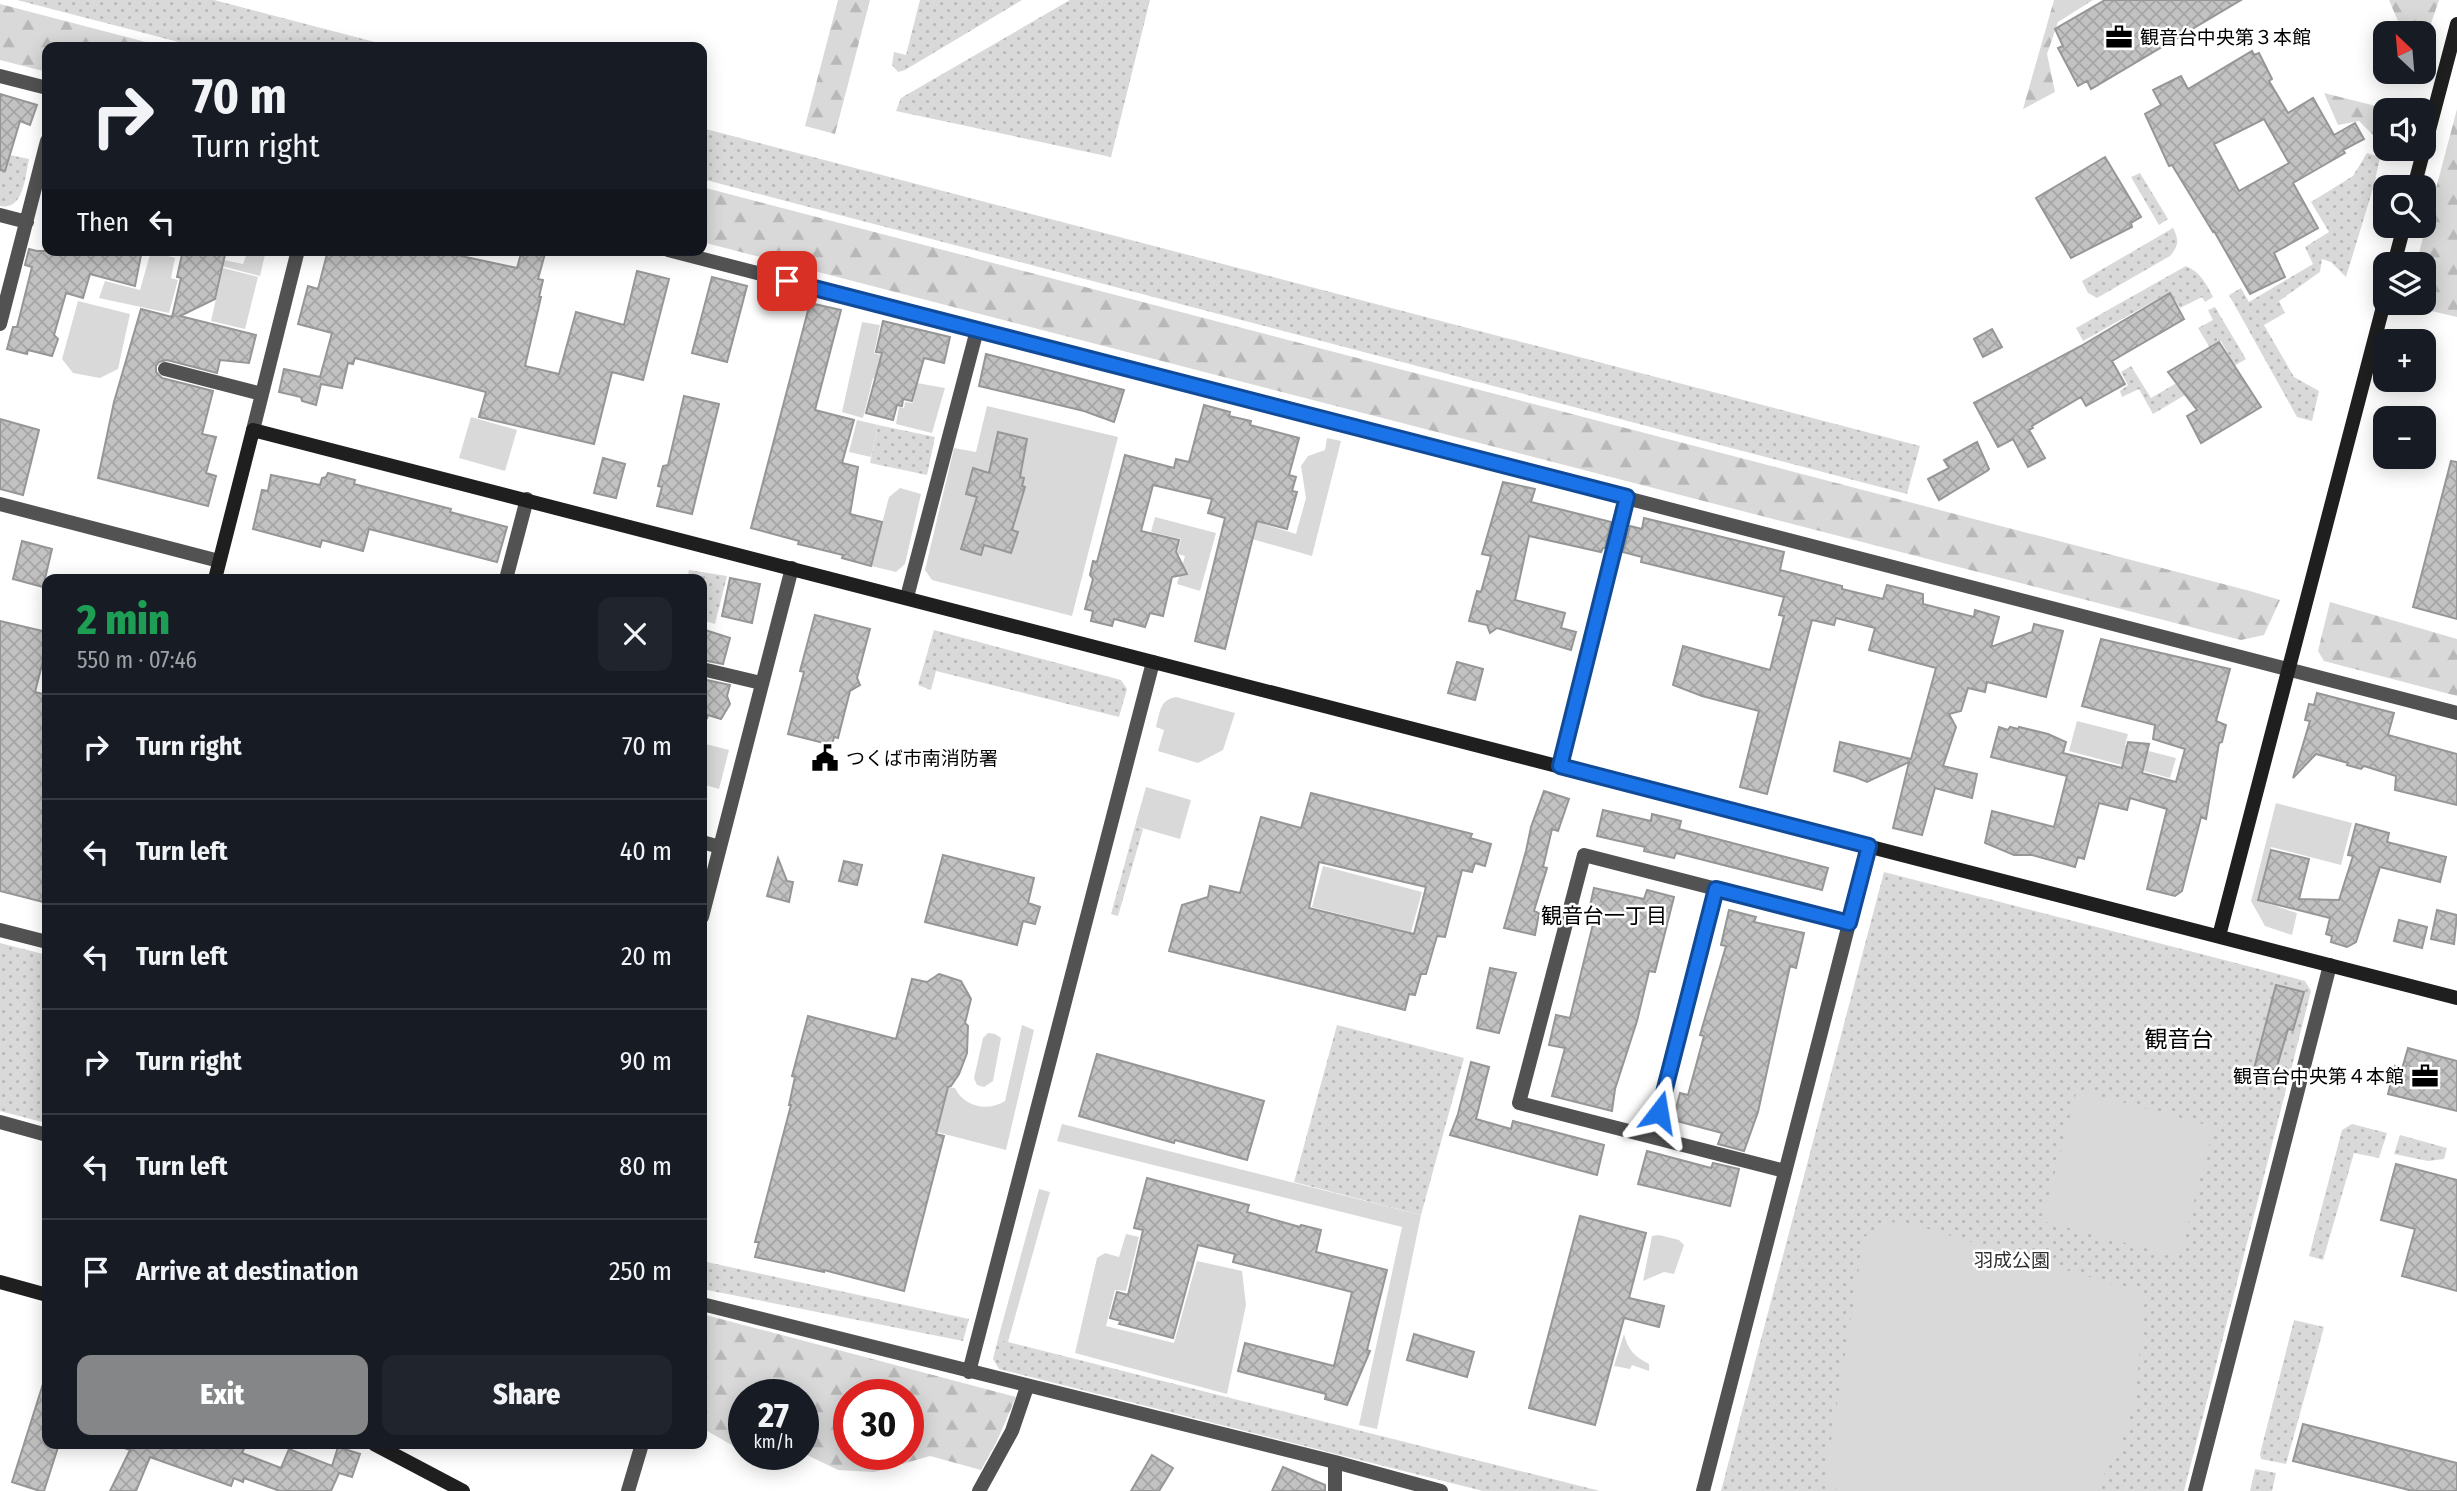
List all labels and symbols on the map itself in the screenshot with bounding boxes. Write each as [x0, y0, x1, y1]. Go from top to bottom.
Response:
north arrow [2373, 21, 2436, 84]
office icon: 観音台中央第３本館 [2104, 22, 2134, 52]
place label: 観音台中央第３本館 [2140, 26, 2311, 49]
pin [757, 251, 817, 311]
public building icon: つくば市南消防署 [810, 743, 840, 773]
place label: つくば市南消防署 [846, 747, 998, 770]
district label: 観音台一丁目 [1541, 903, 1667, 929]
district label: 観音台 [2145, 1025, 2214, 1053]
office icon: 観音台中央第４本館 [2410, 1061, 2440, 1091]
place label: 観音台中央第４本館 [2233, 1065, 2404, 1088]
position arrow [1622, 1075, 1696, 1149]
park label: 羽成公園 [1974, 1249, 2050, 1272]
speed limit sign: 30 [833, 1379, 924, 1470]

